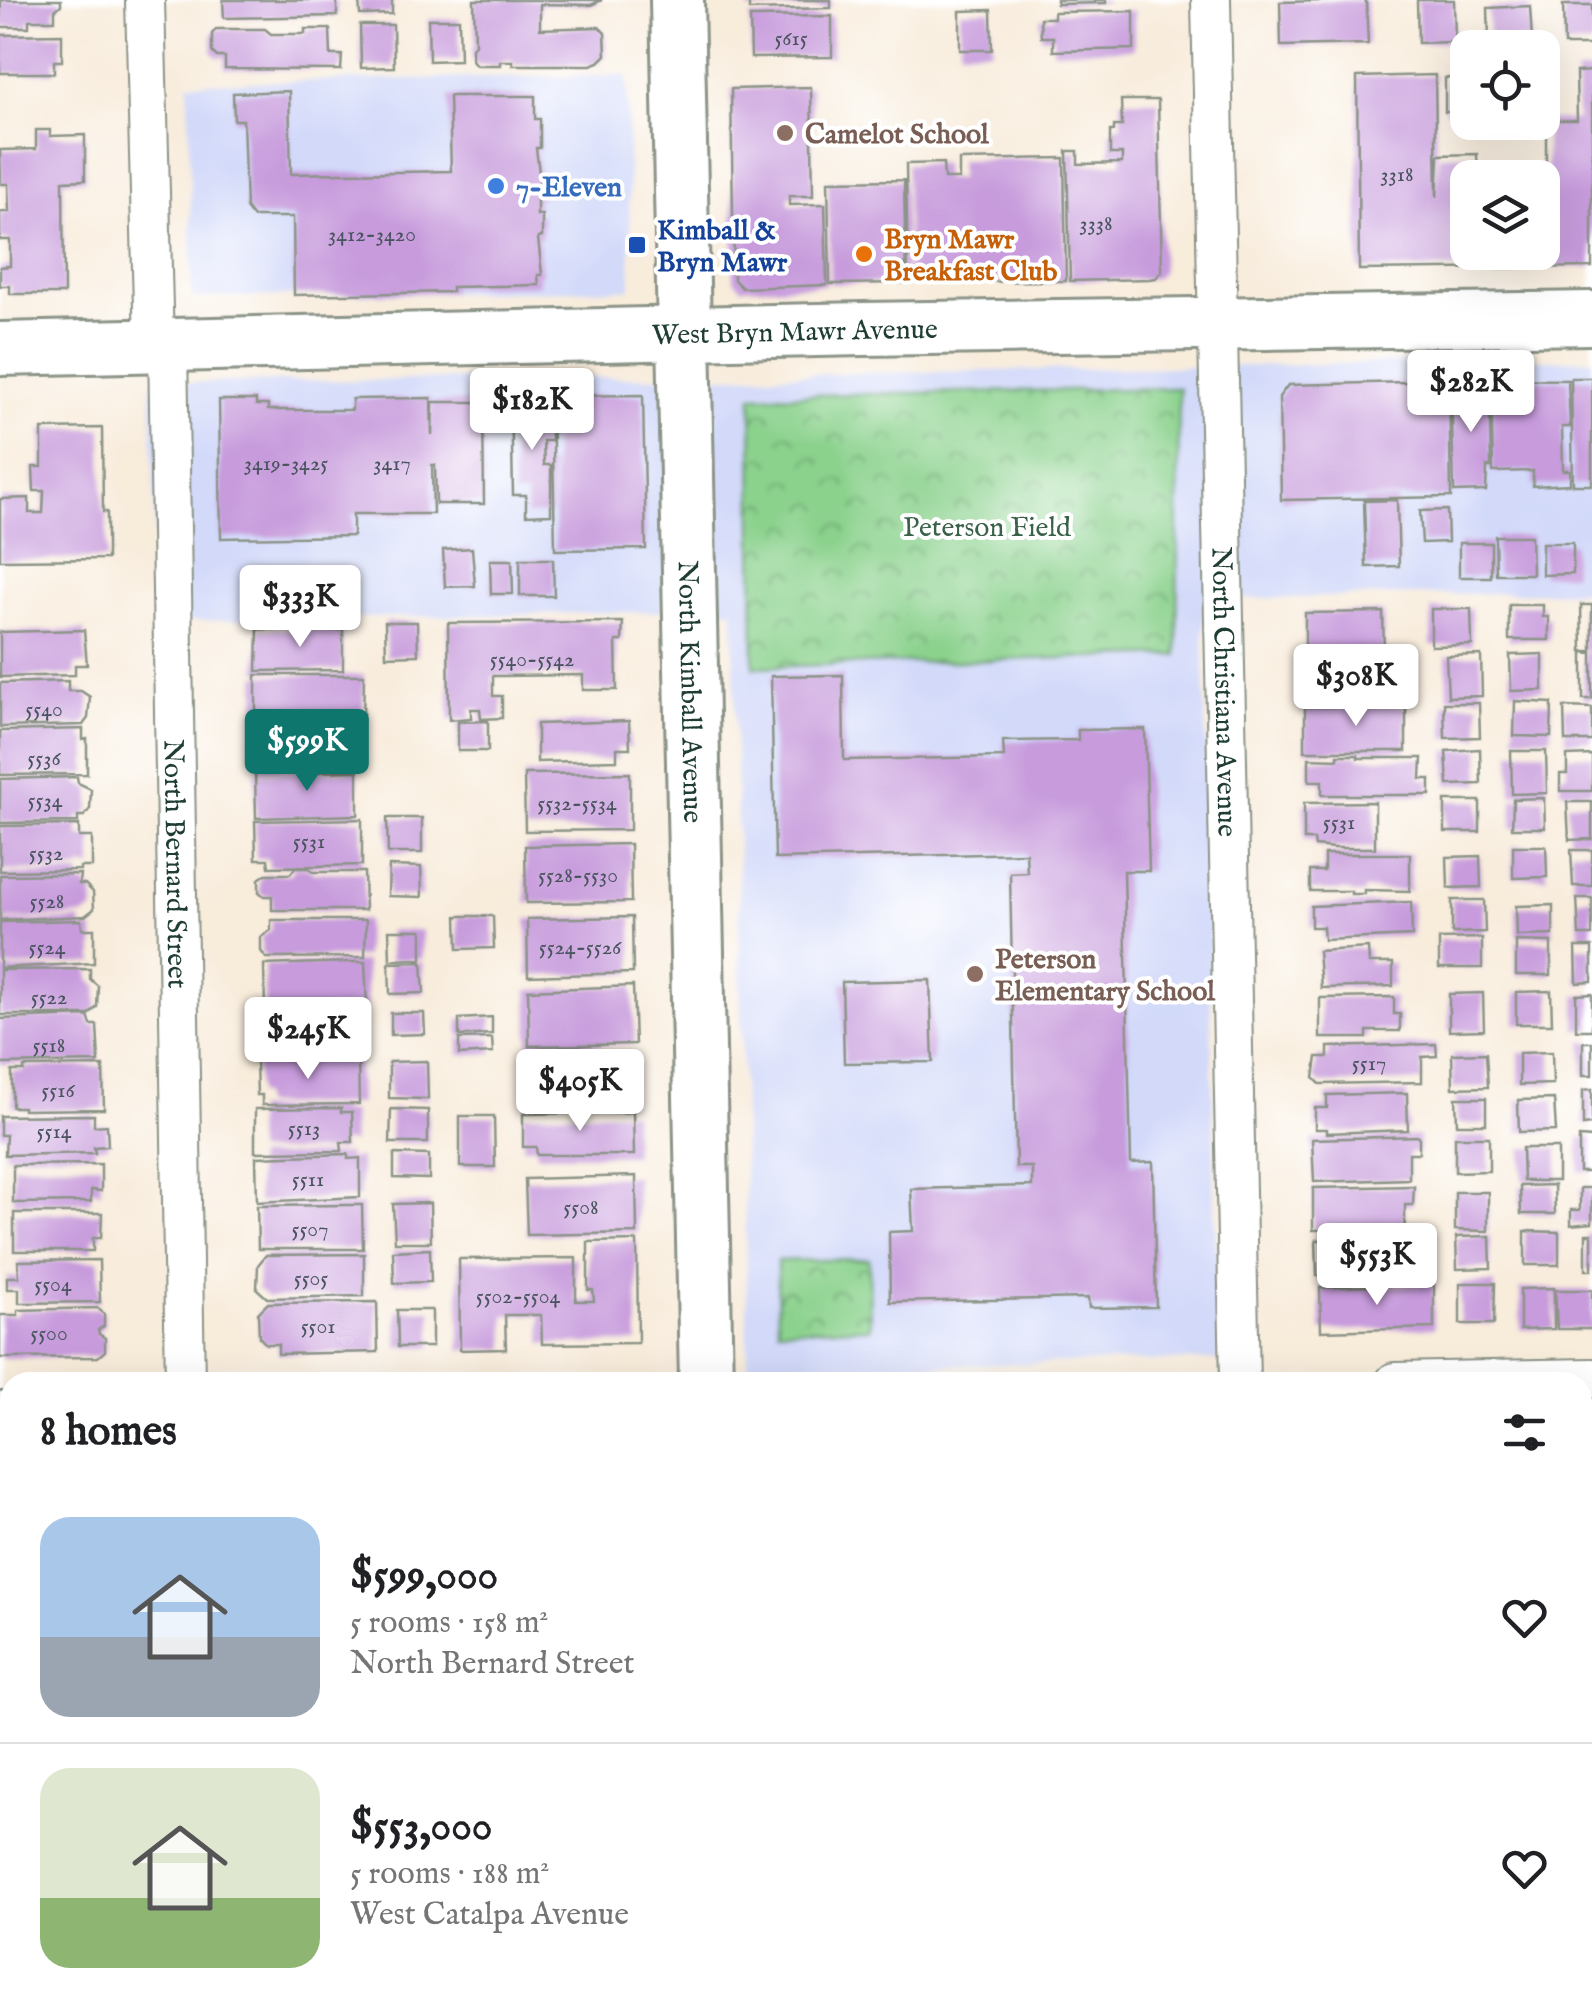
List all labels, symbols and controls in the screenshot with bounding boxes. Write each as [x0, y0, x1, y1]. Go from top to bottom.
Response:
house number: 5615 [774, 25, 808, 53]
map controls [1450, 30, 1560, 270]
button: locate [1450, 30, 1560, 140]
place label: Camelot School [805, 118, 990, 153]
marker: Camelot School [774, 122, 796, 144]
button: layers [1450, 160, 1560, 270]
house number: 3318 [1380, 161, 1414, 189]
place label: 7-Eleven [516, 171, 622, 206]
marker: 7-Eleven [485, 175, 507, 197]
house number: 3338 [1079, 210, 1113, 238]
place label: Kimball & Bryn Mawr [657, 214, 788, 281]
house number: 3412-3420 [328, 221, 416, 249]
place label: Bryn Mawr Breakfast Club [884, 223, 1058, 290]
marker: Kimball & Bryn Mawr [626, 234, 648, 256]
marker: Bryn Mawr Breakfast Club [853, 243, 875, 265]
street label: West Bryn Mawr Avenue [652, 313, 938, 354]
pin: $282K [1401, 350, 1541, 435]
text: $282K [1429, 362, 1513, 403]
pin: $182K [462, 368, 602, 453]
text: $182K [492, 380, 572, 421]
house number: 3419-3425 [244, 450, 328, 478]
house number: 3417 [373, 450, 411, 478]
park label: Peterson Field [903, 511, 1071, 546]
street label: North Christiana Avenue [1202, 547, 1244, 837]
street label: North Kimball Avenue [669, 560, 709, 824]
pin: $333K [230, 565, 370, 650]
text: $333K [262, 577, 338, 618]
pin: $308K [1286, 644, 1426, 729]
house number: 5540-5542 [490, 646, 574, 674]
text: $308K [1315, 656, 1397, 697]
house number: 5540 [25, 696, 63, 724]
pin: $599K [237, 709, 377, 794]
text: $599K [267, 721, 347, 762]
street label: North Bernard Street [154, 739, 194, 989]
house number: 5536 [27, 745, 61, 773]
house number: 5534 [28, 787, 63, 815]
house number: 5532-5534 [537, 790, 617, 818]
house number: 5531 [1323, 809, 1355, 837]
house number: 5531 [293, 828, 325, 856]
house number: 5532 [29, 840, 63, 868]
house number: 5528-5530 [538, 862, 618, 890]
house number: 5528 [30, 888, 64, 916]
house number: 5524 [29, 934, 66, 962]
house number: 5524-5526 [539, 934, 622, 962]
place label: Peterson Elementary School [995, 943, 1216, 1010]
marker: Peterson Elementary School [964, 963, 986, 985]
house number: 5522 [31, 984, 67, 1012]
pin: $245K [238, 997, 378, 1082]
text: $245K [266, 1009, 350, 1050]
house number: 5518 [33, 1032, 65, 1060]
pin: $405K [510, 1049, 650, 1134]
house number: 5517 [1352, 1050, 1386, 1078]
text: $405K [538, 1061, 622, 1102]
house number: 5516 [41, 1077, 75, 1105]
house number: 5513 [288, 1115, 320, 1143]
house number: 5514 [37, 1118, 72, 1146]
house number: 5511 [292, 1166, 324, 1194]
house number: 5508 [563, 1194, 599, 1222]
house number: 5507 [292, 1216, 328, 1244]
pin: $553K [1307, 1223, 1447, 1308]
text: $553K [1339, 1235, 1415, 1276]
house number: 5505 [294, 1265, 328, 1293]
house number: 5504 [34, 1271, 72, 1299]
house number: 5502-5504 [476, 1283, 561, 1311]
house number: 5501 [301, 1313, 335, 1341]
house number: 5500 [30, 1320, 68, 1348]
icon: filters [1497, 1405, 1552, 1460]
text: 8 homes [40, 1406, 177, 1459]
text: $599,000 [350, 1550, 498, 1603]
icon: home [120, 1557, 240, 1677]
icon: heart [1497, 1590, 1552, 1645]
text: 5 rooms · 158 m² [350, 1603, 549, 1644]
text: North Bernard Street [350, 1644, 634, 1685]
text: $553,000 [350, 1801, 492, 1854]
icon: home [120, 1808, 240, 1928]
icon: heart [1497, 1841, 1552, 1896]
text: 5 rooms · 188 m² [350, 1854, 549, 1895]
text: West Catalpa Avenue [350, 1895, 629, 1936]

